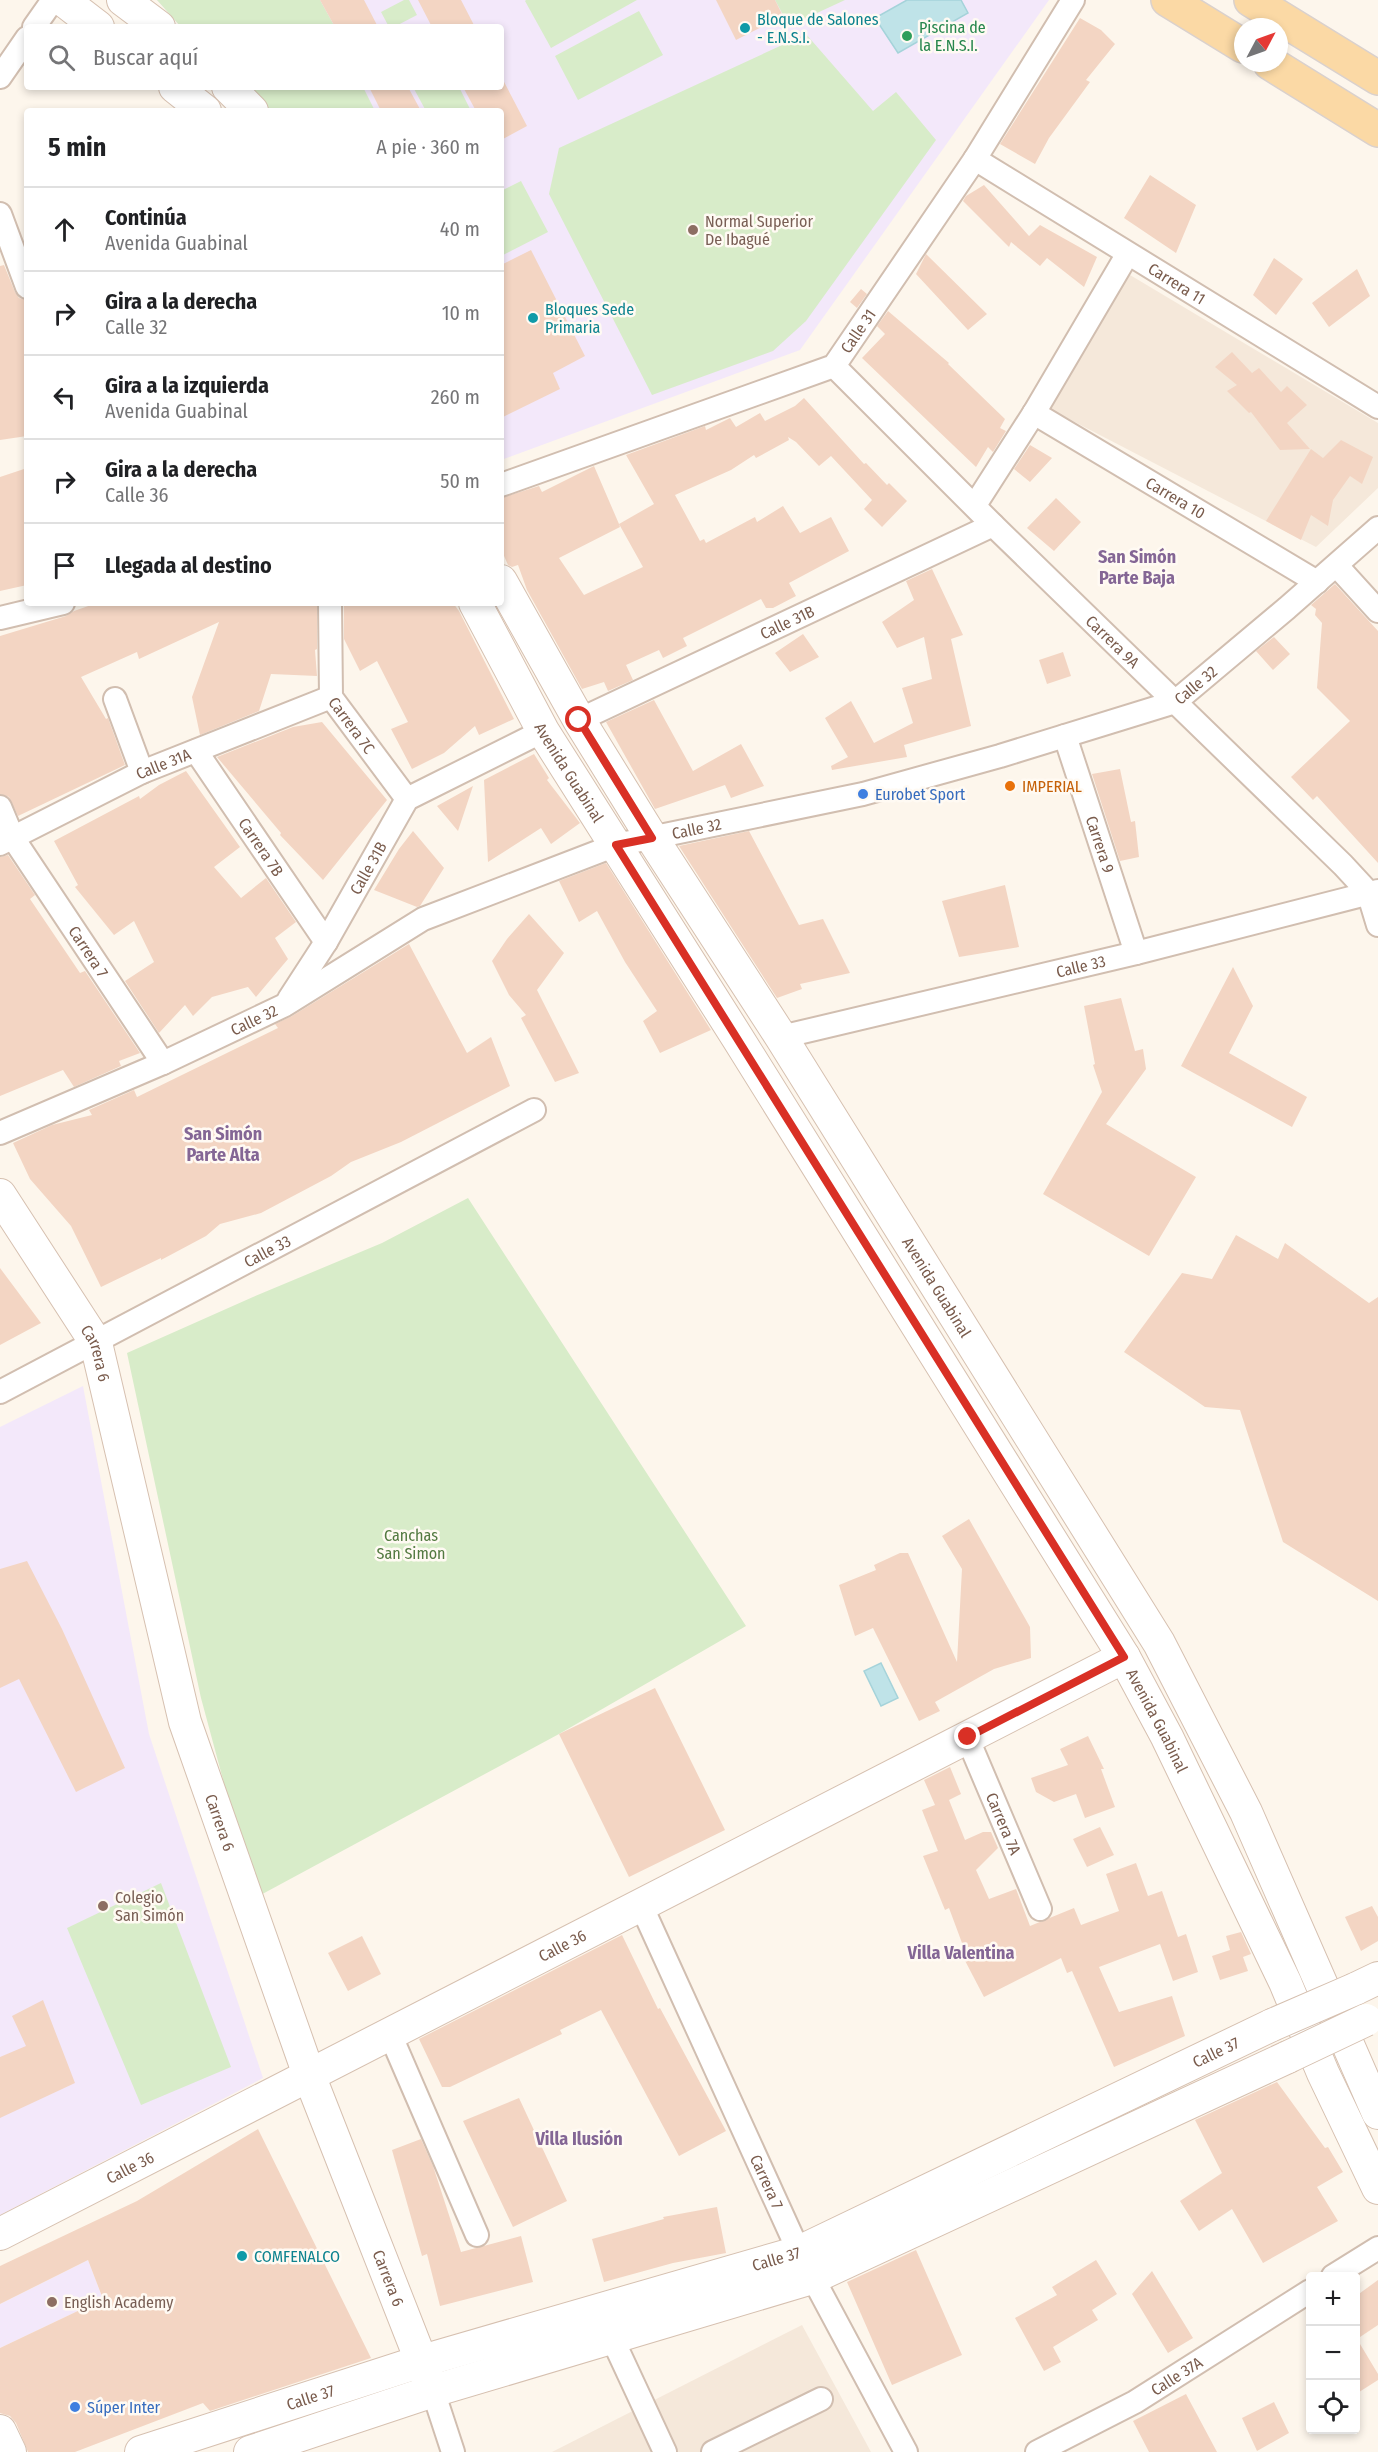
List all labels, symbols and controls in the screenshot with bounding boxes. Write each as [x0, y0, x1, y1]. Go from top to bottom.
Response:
place label: Bloque de Salones - E.N.S.I. [757, 10, 879, 47]
place label: Piscina de la E.N.S.I. [919, 18, 986, 55]
north arrow [1234, 18, 1288, 72]
marker: Bloque de Salones - E.N.S.I. [738, 21, 752, 35]
search box [24, 24, 504, 90]
marker: Piscina de la E.N.S.I. [900, 29, 914, 43]
icon: search [45, 41, 78, 74]
text: Buscar aquí [93, 44, 198, 71]
text: 5 min [48, 132, 106, 163]
text: A pie · 360 m [376, 135, 480, 159]
text: Continúa [105, 204, 187, 231]
place label: Normal Superior De Ibagué [705, 212, 813, 249]
icon: ahead [48, 213, 81, 246]
text: 40 m [440, 217, 480, 241]
marker: Normal Superior De Ibagué [686, 223, 700, 237]
text: Avenida Guabinal [105, 231, 248, 255]
street label: Carrera 11 [1145, 258, 1209, 308]
text: Gira a la derecha [105, 288, 257, 315]
icon: right [48, 297, 81, 330]
place label: Bloques Sede Primaria [545, 300, 634, 337]
text: 10 m [442, 301, 480, 325]
street label: Calle 31 [836, 305, 879, 356]
marker: Bloques Sede Primaria [526, 311, 540, 325]
text: Calle 32 [105, 315, 167, 339]
text: Gira a la izquierda [105, 372, 269, 399]
icon: left [48, 381, 81, 414]
text: 260 m [431, 385, 480, 409]
text: Avenida Guabinal [105, 399, 248, 423]
text: Gira a la derecha [105, 456, 257, 483]
icon: right [48, 465, 81, 498]
text: 50 m [440, 469, 480, 493]
street label: Carrera 10 [1143, 473, 1209, 523]
text: Calle 36 [105, 483, 169, 507]
district label: San Simón Parte Baja [1098, 546, 1176, 589]
icon: arrive [48, 549, 81, 582]
text: Llegada al destino [105, 552, 272, 579]
street label: Calle 31B [757, 601, 817, 643]
street label: Carrera 9A [1082, 611, 1144, 672]
street label: Calle 32 [1170, 662, 1221, 708]
street label: Carrera 7C [325, 693, 379, 757]
route start [565, 706, 591, 732]
street label: Avenida Guabinal [531, 719, 608, 826]
street label: Calle 31A [133, 744, 194, 783]
place label: IMPERIAL [1022, 777, 1082, 796]
marker: IMPERIAL [1003, 779, 1017, 793]
place label: Eurobet Sport [875, 785, 966, 804]
marker: Eurobet Sport [856, 787, 870, 801]
street label: Carrera 9 [1082, 813, 1119, 876]
street label: Carrera 7B [235, 814, 288, 880]
street label: Calle 32 [670, 814, 723, 843]
street label: Calle 31B [345, 838, 390, 898]
street label: Carrera 7 [65, 922, 113, 981]
street label: Calle 33 [1054, 951, 1107, 981]
street label: Calle 32 [227, 1001, 280, 1039]
district label: San Simón Parte Alta [184, 1123, 262, 1166]
street label: Calle 33 [240, 1231, 294, 1271]
street label: Avenida Guabinal [899, 1233, 975, 1341]
street label: Carrera 6 [77, 1321, 114, 1383]
park label: Canchas San Simon [376, 1526, 446, 1563]
street label: Avenida Guabinal [1123, 1665, 1192, 1776]
route end [954, 1723, 980, 1749]
street label: Carrera 7A [982, 1790, 1026, 1858]
street label: Carrera 6 [201, 1791, 239, 1853]
place label: Colegio San Simón [115, 1888, 184, 1925]
marker: Colegio San Simón [96, 1899, 110, 1913]
street label: Calle 36 [535, 1925, 589, 1965]
district label: Villa Valentina [907, 1942, 1014, 1964]
street label: Calle 37 [1189, 2033, 1243, 2071]
district label: Villa Ilusión [534, 2128, 623, 2150]
street label: Calle 36 [103, 2147, 157, 2187]
street label: Carrera 7 [746, 2152, 788, 2212]
street label: Calle 37 [750, 2242, 803, 2275]
place label: COMFENALCO [254, 2247, 340, 2266]
street label: Carrera 6 [369, 2247, 408, 2309]
marker: COMFENALCO [235, 2249, 249, 2263]
map controls [1306, 2272, 1360, 2434]
button: + [1306, 2272, 1360, 2326]
place label: English Academy [64, 2293, 174, 2312]
marker: English Academy [45, 2295, 59, 2309]
button: − [1306, 2326, 1360, 2380]
street label: Calle 37A [1147, 2352, 1206, 2399]
street label: Calle 37 [284, 2380, 337, 2414]
button: locate [1306, 2380, 1360, 2434]
place label: Súper Inter [87, 2398, 161, 2417]
marker: Súper Inter [68, 2400, 82, 2414]

